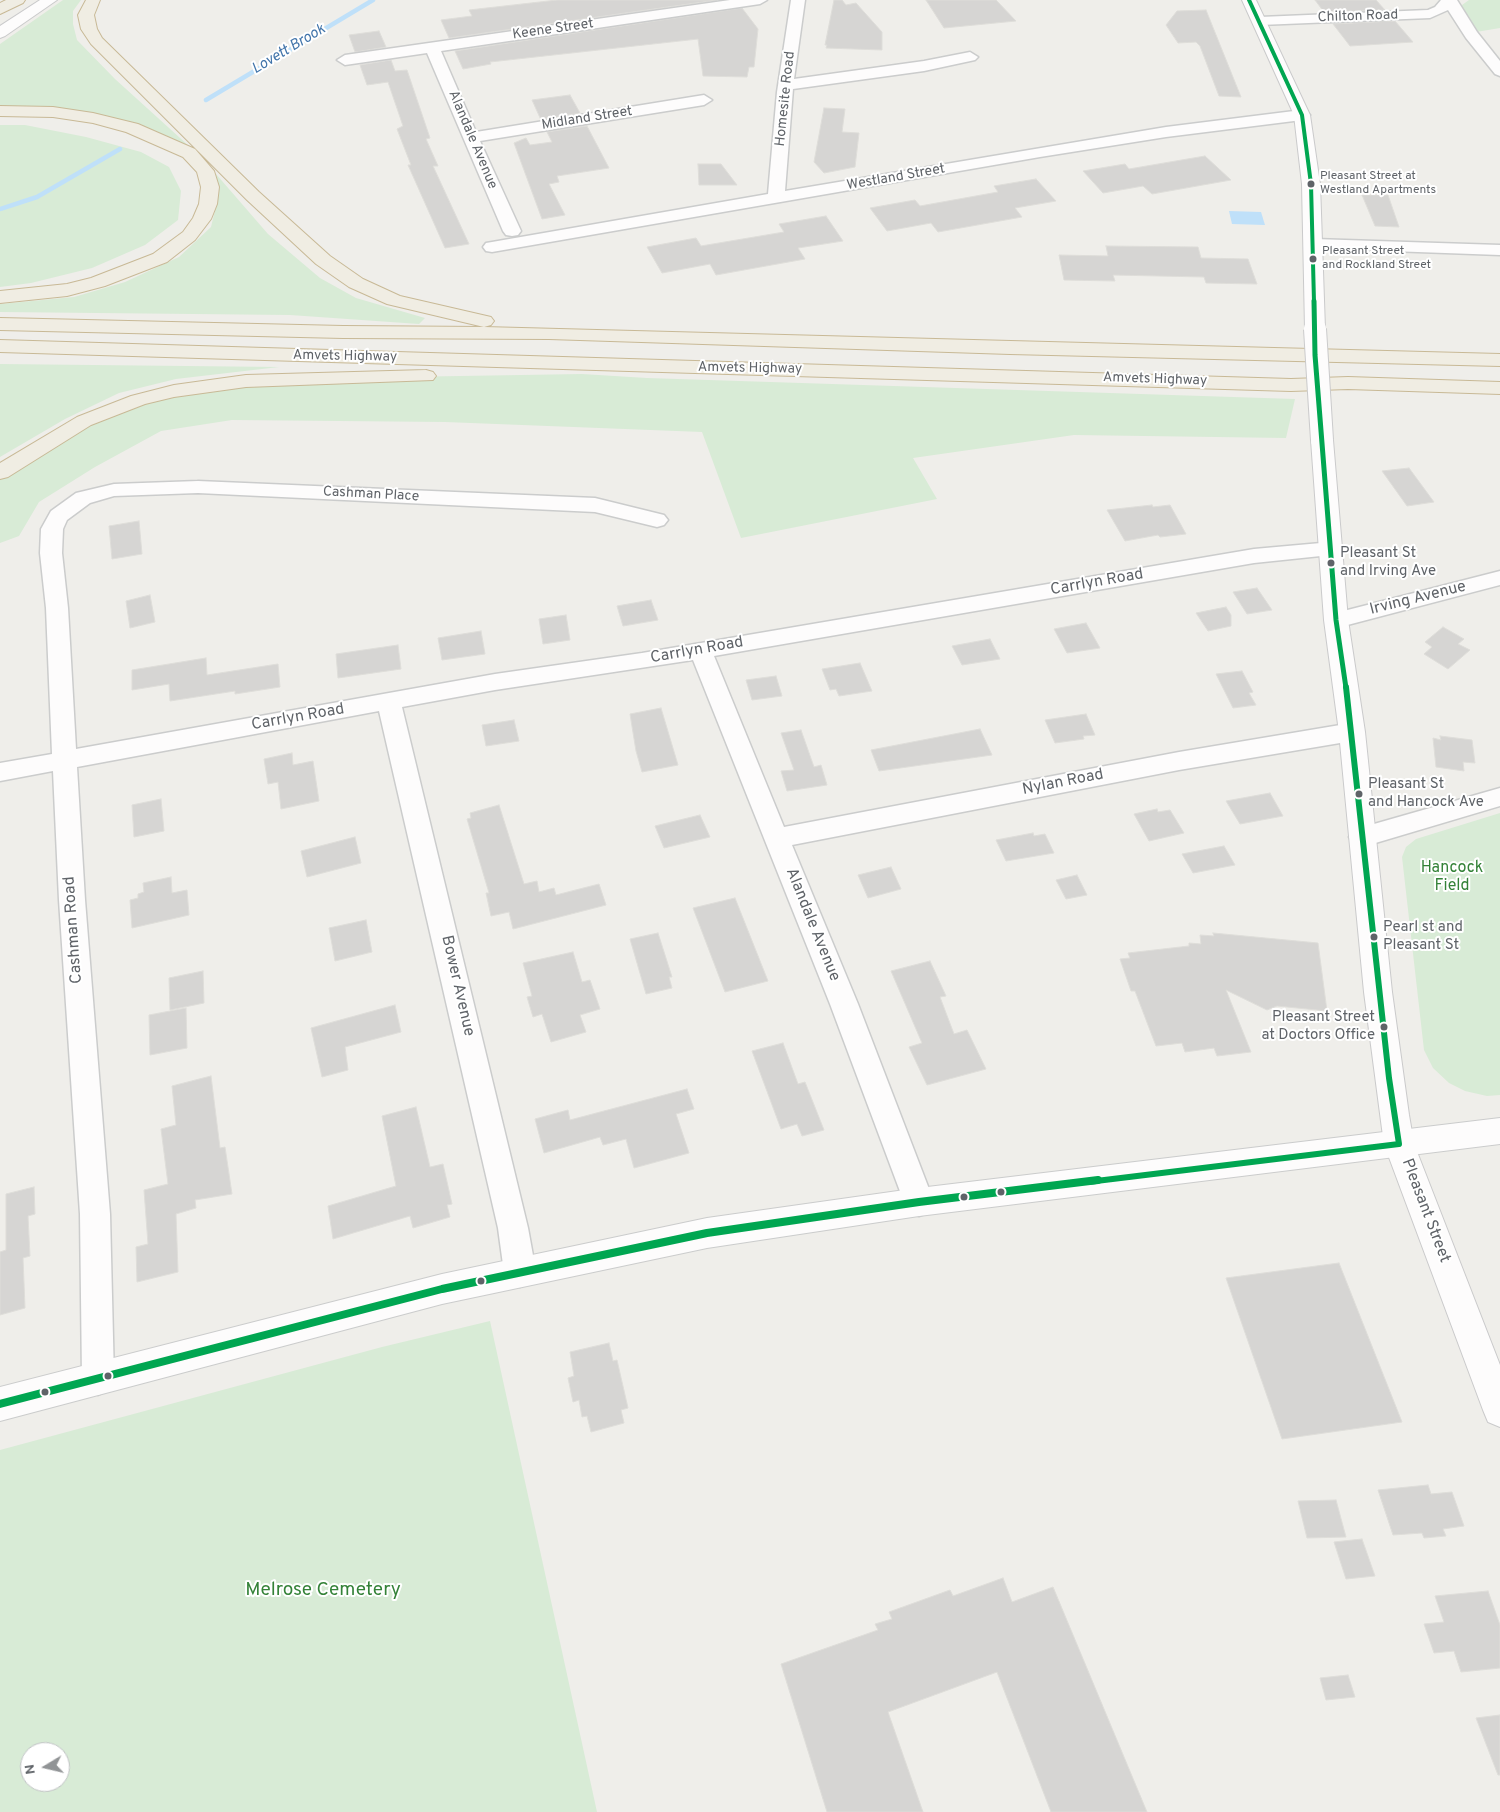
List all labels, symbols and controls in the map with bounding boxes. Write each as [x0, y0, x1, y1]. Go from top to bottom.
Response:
street label: Chilton Road [1317, 7, 1399, 27]
street label: Keene Street [511, 16, 595, 44]
water label: Lovett Brook [249, 21, 329, 79]
street label: Homesite Road [773, 51, 799, 147]
street label: Alandale Avenue [444, 88, 500, 192]
street label: Midland Street [540, 104, 634, 134]
street label: Westland Street [846, 161, 946, 195]
place label: Pleasant Street at Westland Apartments [1320, 170, 1436, 198]
marker: Pleasant Street at Westland Apartments [1306, 179, 1316, 189]
place label: Pleasant Street and Rockland Street [1322, 245, 1431, 273]
marker: Pleasant Street and Rockland Street [1308, 254, 1318, 264]
street label: Amvets Highway [293, 348, 397, 366]
street label: Amvets Highway [698, 360, 802, 378]
street label: Amvets Highway [1103, 370, 1207, 390]
street label: Cashman Place [322, 484, 420, 506]
place label: Pleasant St and Irving Ave [1340, 545, 1436, 580]
marker: Pleasant St and Irving Ave [1326, 558, 1336, 568]
street label: Carrlyn Road [1049, 565, 1145, 601]
street label: Irving Avenue [1368, 578, 1468, 620]
street label: Carrlyn Road [649, 633, 745, 669]
street label: Carrlyn Road [250, 700, 346, 736]
street label: Nylan Road [1021, 766, 1105, 800]
place label: Pleasant St and Hancock Ave [1368, 776, 1484, 811]
marker: Pleasant St and Hancock Ave [1354, 789, 1364, 799]
park label: Hancock Field [1421, 859, 1483, 897]
street label: Alandale Avenue [781, 866, 843, 984]
street label: Cashman Road [61, 876, 87, 984]
place label: Pearl st and Pleasant St [1383, 919, 1463, 954]
marker: Pearl st and Pleasant St [1369, 932, 1379, 942]
street label: Bower Avenue [436, 934, 478, 1038]
place label: Pleasant Street at Doctors Office [1261, 1009, 1375, 1044]
marker: Pleasant Street at Doctors Office [1379, 1022, 1389, 1032]
street label: Pleasant Street [1396, 1156, 1454, 1266]
unlabelled marker [996, 1187, 1006, 1197]
unlabelled marker [959, 1192, 969, 1202]
unlabelled marker [476, 1276, 486, 1286]
unlabelled marker [103, 1371, 113, 1381]
unlabelled marker [40, 1387, 50, 1397]
park label: Melrose Cemetery [245, 1580, 401, 1602]
north arrow [20, 1742, 70, 1792]
text: N [21, 1763, 40, 1776]

